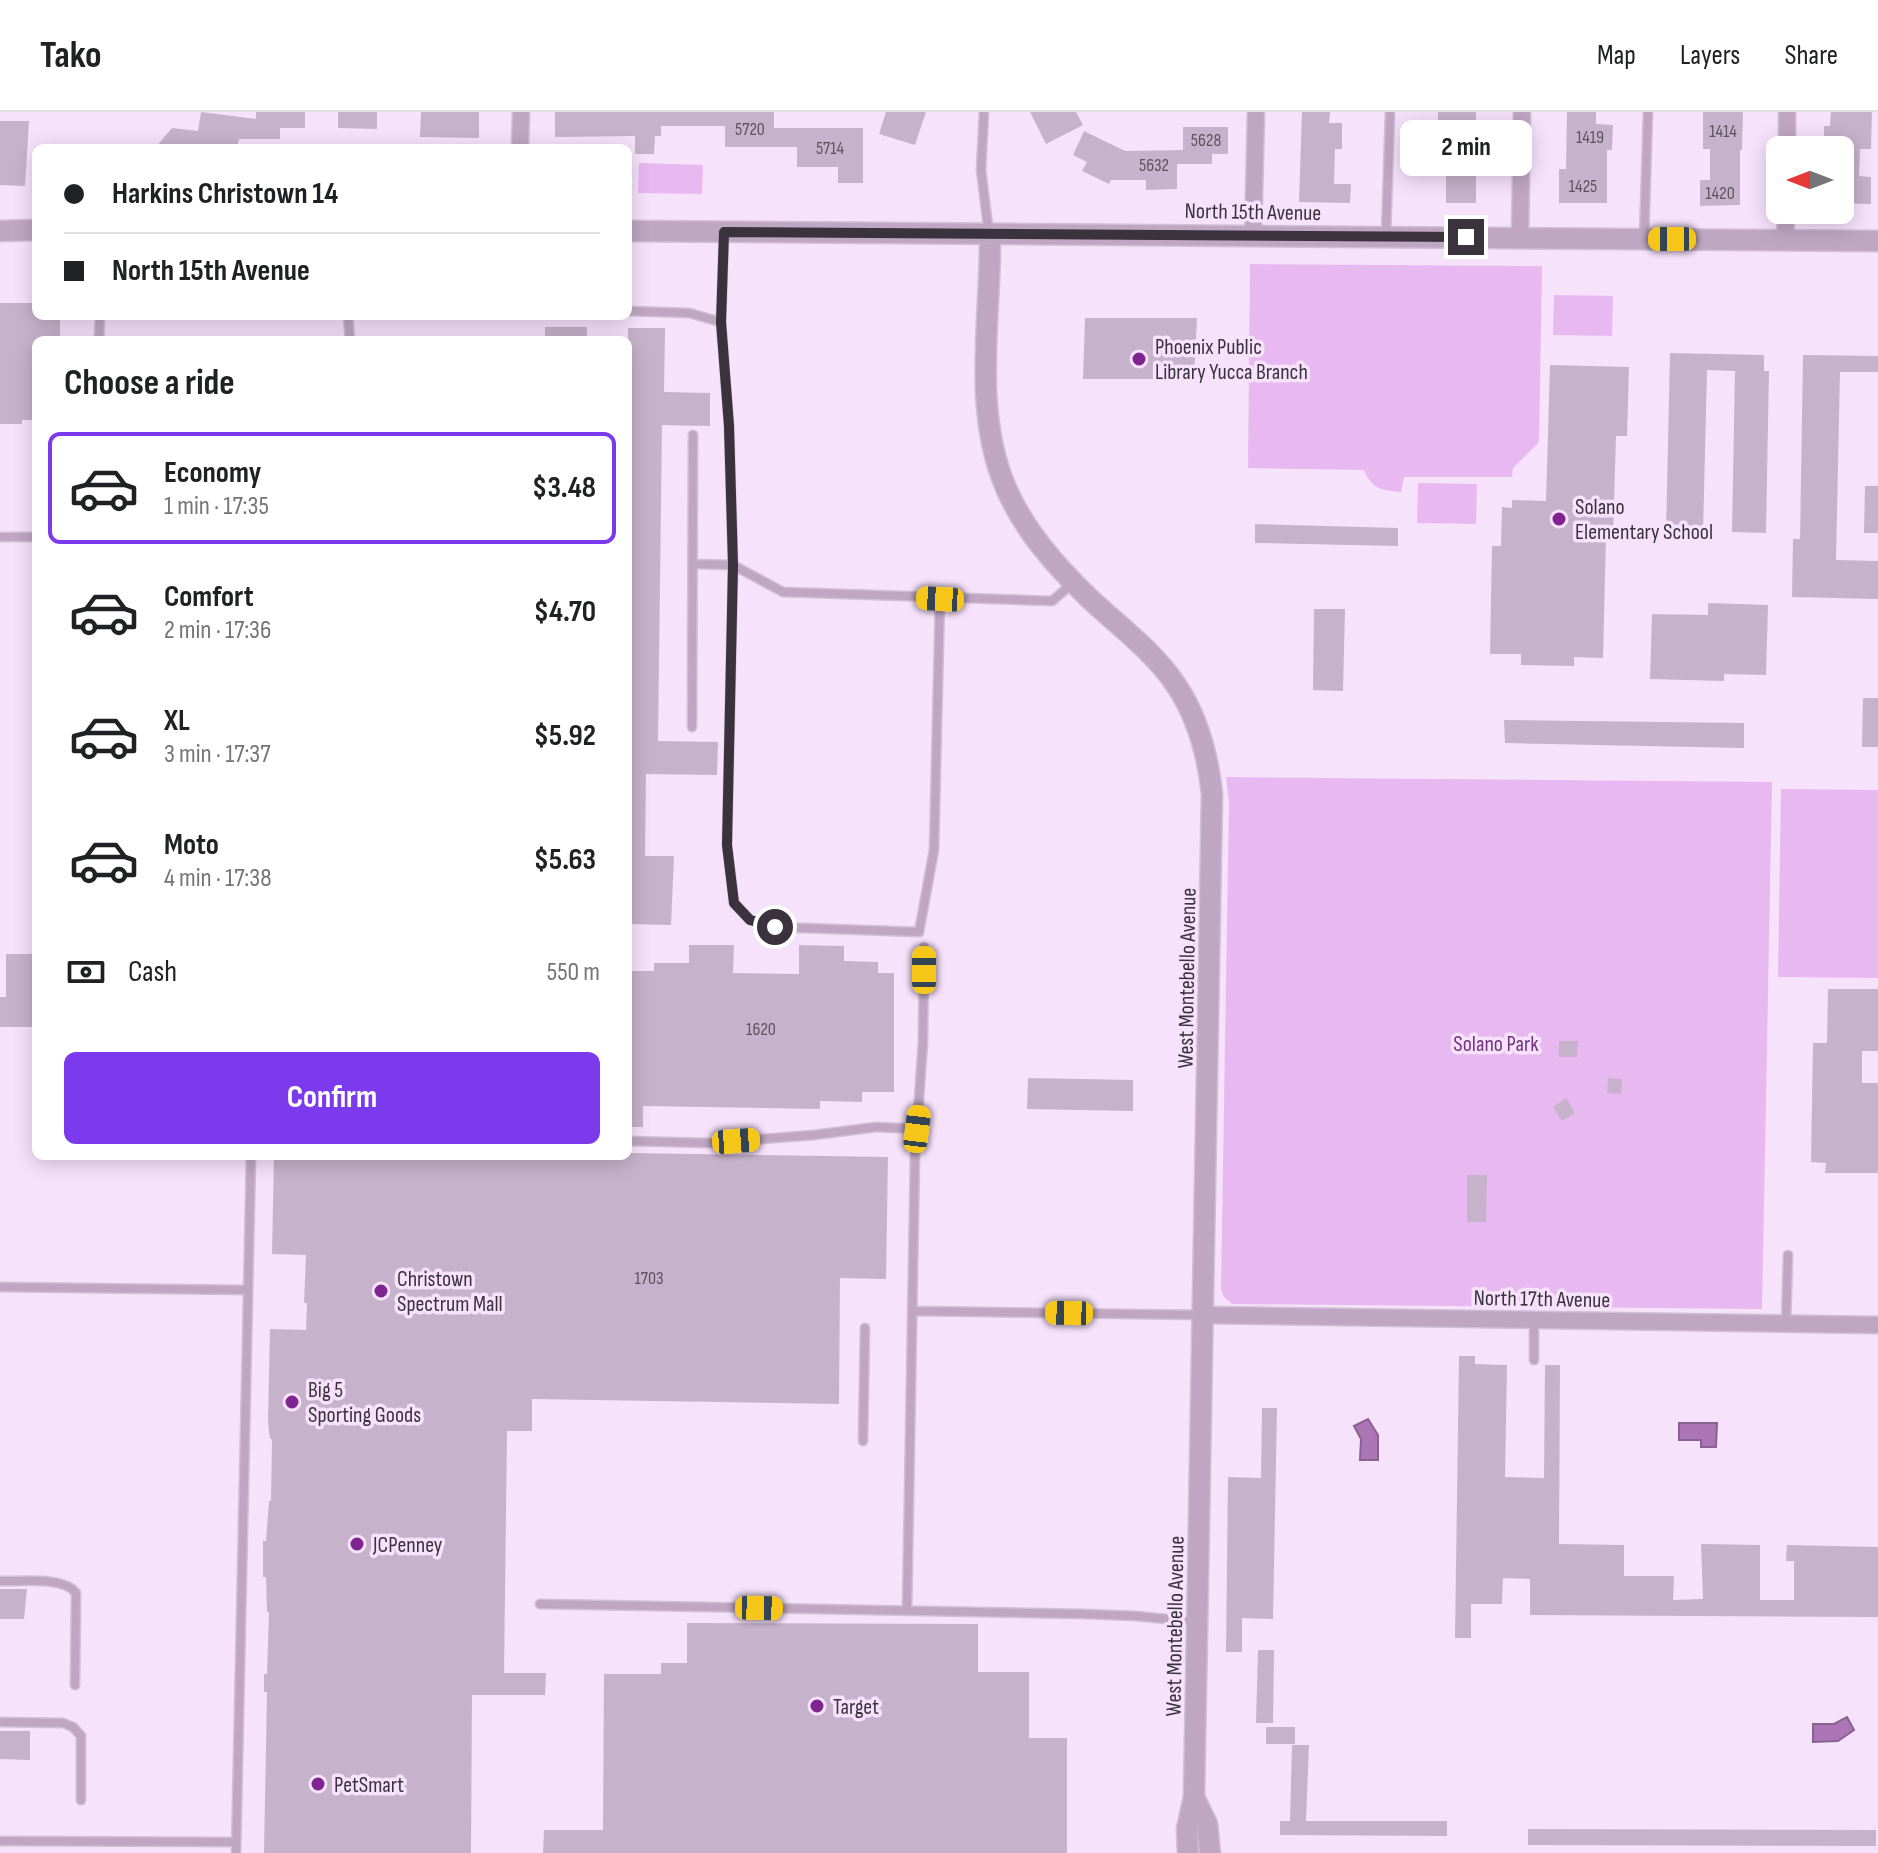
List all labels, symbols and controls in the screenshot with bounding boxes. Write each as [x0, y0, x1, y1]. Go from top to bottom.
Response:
text: Tako [40, 33, 102, 78]
text: Map [1597, 39, 1636, 72]
text: Layers [1680, 39, 1740, 72]
text: Share [1784, 39, 1838, 72]
house number: 5720 [735, 119, 765, 140]
callout: 2 min [1400, 121, 1532, 177]
house number: 1414 [1709, 121, 1737, 142]
house number: 1419 [1576, 127, 1604, 148]
house number: 5628 [1191, 130, 1221, 151]
text: 2 min [1441, 132, 1491, 163]
north arrow [1766, 136, 1854, 224]
map controls [1766, 136, 1854, 224]
house number: 5714 [816, 138, 845, 159]
house number: 5632 [1139, 155, 1169, 176]
text: Harkins Christown 14 [112, 176, 338, 212]
house number: 1425 [1569, 176, 1597, 197]
house number: 1420 [1705, 183, 1735, 204]
street label: North 15th Avenue [1184, 198, 1321, 227]
route end [1448, 219, 1484, 255]
car [1648, 227, 1696, 251]
text: North 15th Avenue [112, 253, 310, 289]
place label: Phoenix Public Library Yucca Branch [1155, 334, 1308, 386]
marker: Phoenix Public Library Yucca Branch [1130, 350, 1148, 368]
text: Choose a ride [64, 362, 235, 405]
icon: car [68, 452, 140, 524]
text: Economy [164, 455, 261, 491]
text: $3.48 [532, 470, 596, 506]
text: 1 min · 17:35 [164, 491, 269, 522]
place label: Solano Elementary School [1575, 494, 1713, 546]
marker: Solano Elementary School [1550, 510, 1568, 528]
icon: car [68, 576, 140, 648]
text: Comfort [164, 579, 254, 615]
car [915, 586, 965, 612]
text: $4.70 [534, 594, 596, 630]
text: 2 min · 17:36 [164, 615, 271, 646]
icon: car [68, 700, 140, 772]
text: XL [164, 703, 190, 739]
text: $5.92 [534, 718, 596, 754]
text: 3 min · 17:37 [164, 739, 271, 770]
icon: car [68, 824, 140, 896]
text: Moto [164, 827, 219, 863]
text: $5.63 [534, 842, 596, 878]
text: 4 min · 17:38 [164, 863, 272, 894]
street label: West Montebello Avenue [1172, 887, 1203, 1069]
route start [757, 909, 793, 945]
car [912, 946, 936, 994]
icon: cash [64, 950, 108, 994]
text: Cash [128, 954, 177, 990]
text: 550 m [547, 957, 600, 988]
house number: 1620 [746, 1019, 776, 1040]
park label: Solano Park [1453, 1031, 1539, 1058]
button: Confirm [64, 1052, 600, 1144]
car [902, 1104, 932, 1154]
car [711, 1127, 761, 1155]
place label: Christown Spectrum Mall [397, 1266, 503, 1318]
house number: 1703 [635, 1268, 663, 1289]
marker: Christown Spectrum Mall [372, 1282, 390, 1300]
street label: North 17th Avenue [1473, 1285, 1611, 1314]
car [1045, 1301, 1093, 1325]
place label: Big 5 Sporting Goods [308, 1377, 421, 1429]
marker: Big 5 Sporting Goods [283, 1393, 301, 1411]
place label: JCPenney [372, 1532, 443, 1559]
marker: JCPenney [348, 1535, 366, 1553]
street label: West Montebello Avenue [1160, 1535, 1191, 1717]
car [735, 1596, 783, 1620]
place label: Target [833, 1694, 879, 1721]
marker: Target [808, 1697, 826, 1715]
place label: PetSmart [334, 1772, 404, 1799]
marker: PetSmart [309, 1775, 327, 1793]

